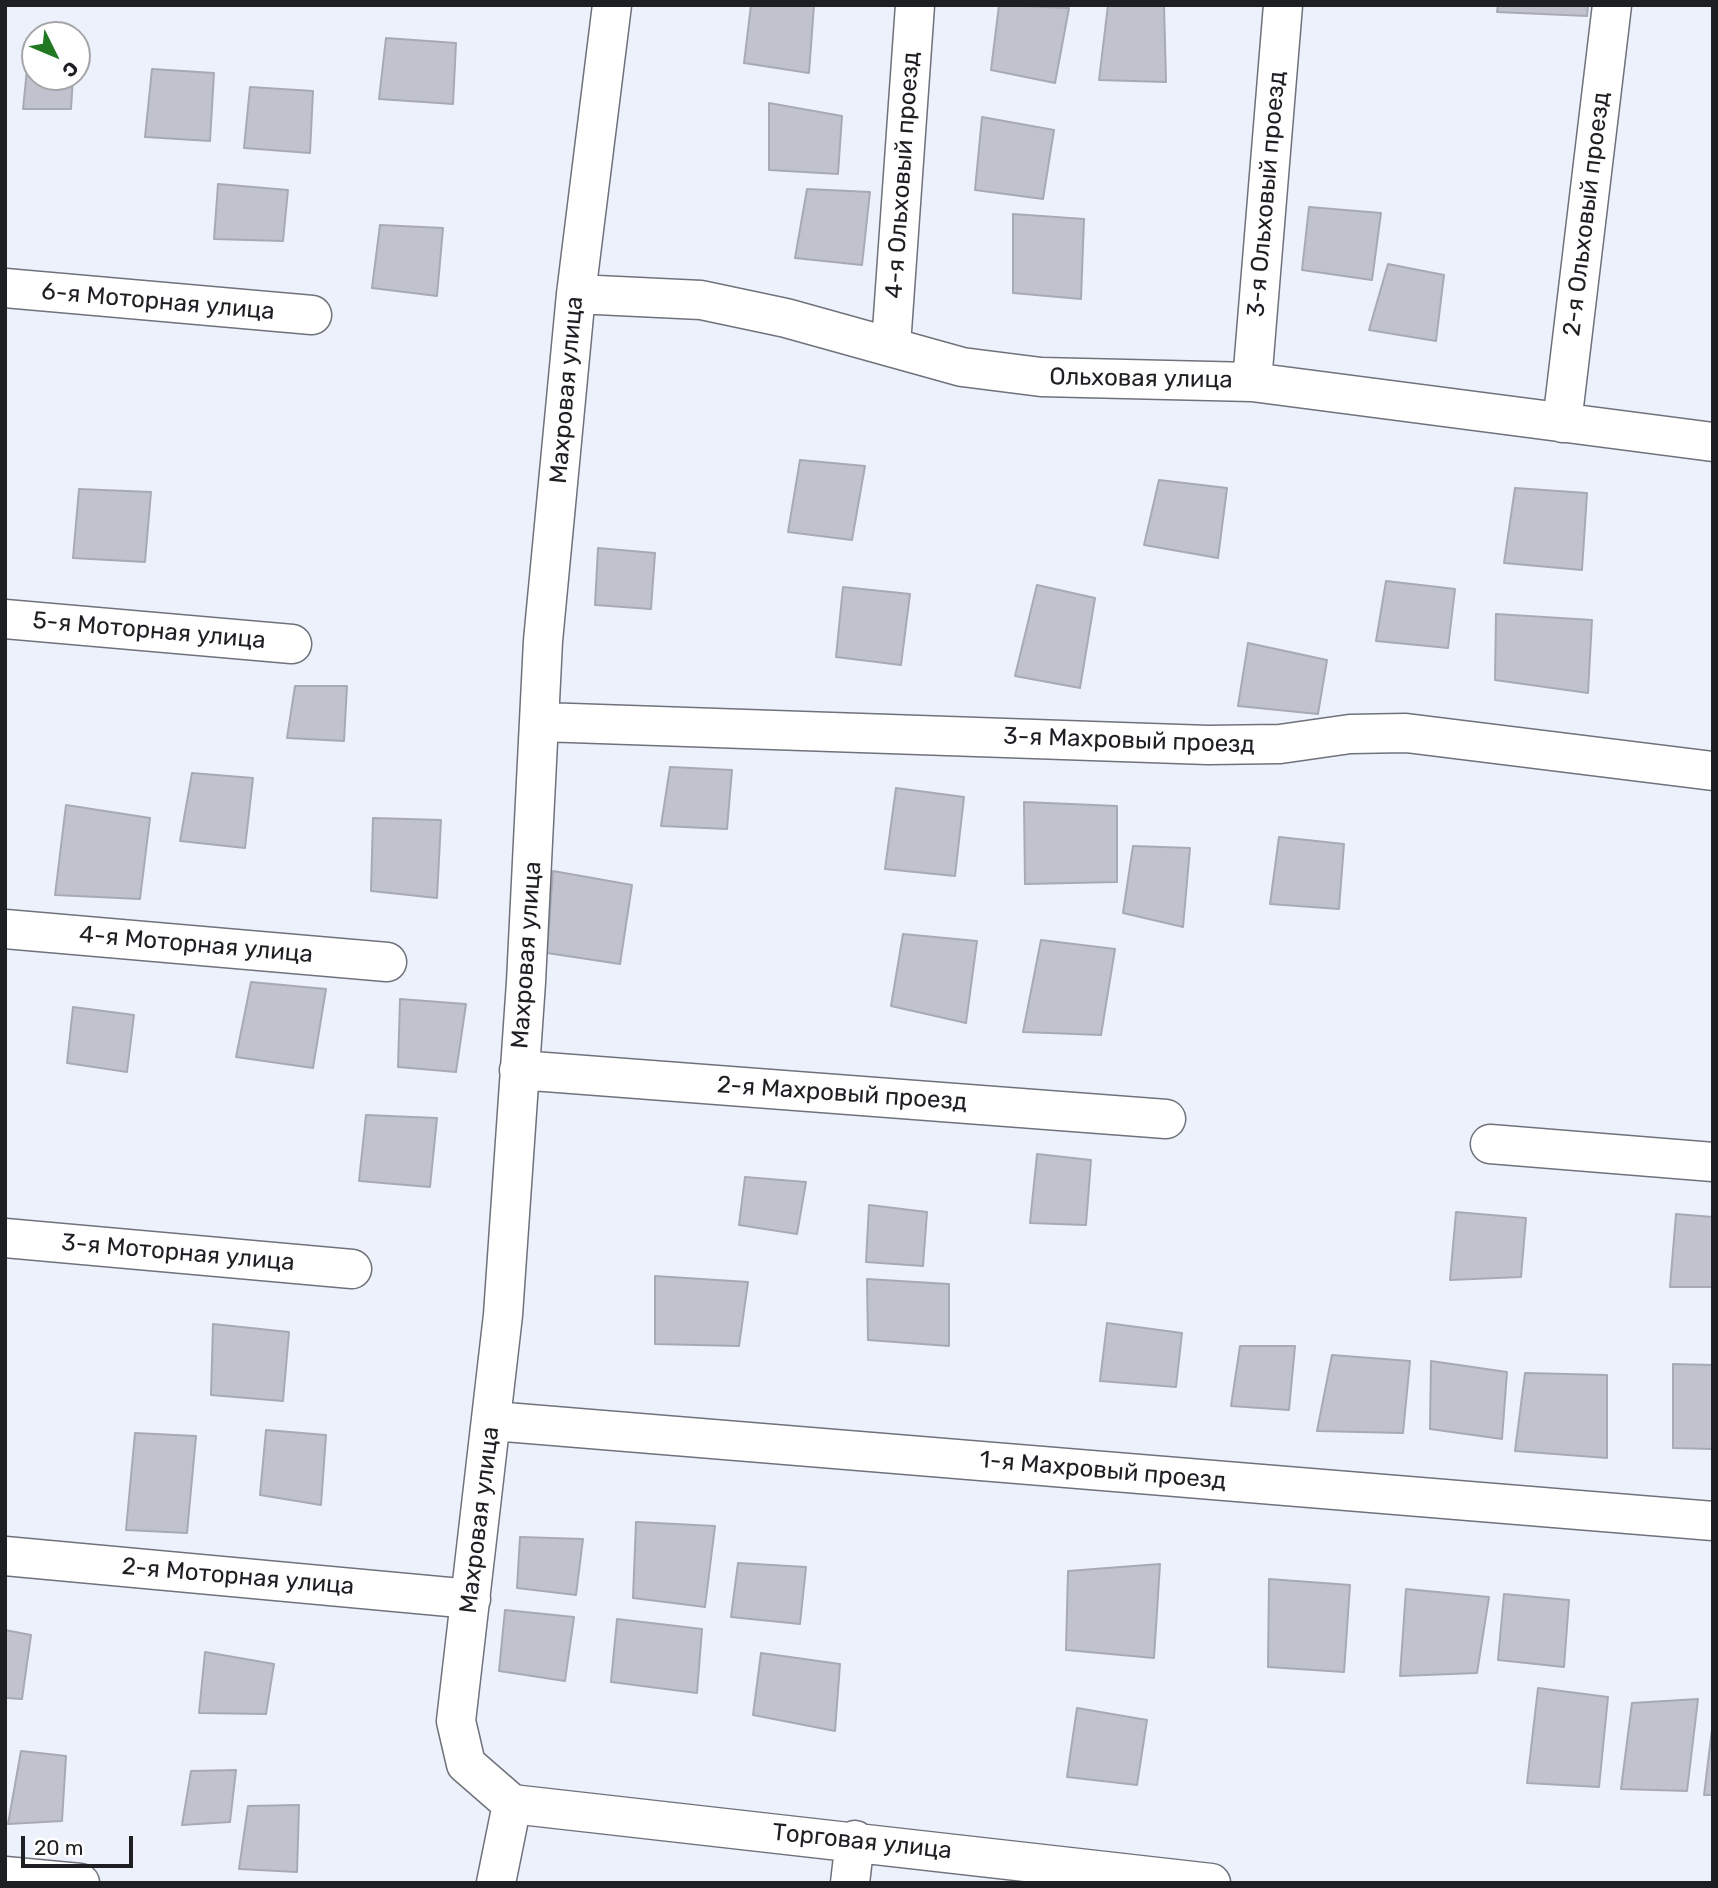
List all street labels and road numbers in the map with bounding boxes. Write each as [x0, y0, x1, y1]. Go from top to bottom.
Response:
street label: 4-я Ольховый проезд [880, 51, 926, 299]
street label: 3-я Ольховый проезд [1242, 70, 1292, 318]
street label: 2-я Ольховый проезд [1558, 90, 1616, 338]
street label: 6-я Моторная улица [40, 277, 276, 327]
street label: Махровая улица [544, 295, 590, 485]
street label: Ольховая улица [1049, 363, 1233, 395]
street label: 5-я Моторная улица [31, 606, 267, 656]
street label: 3-я Махровый проезд [1003, 722, 1255, 760]
street label: Махровая улица [506, 860, 548, 1050]
street label: 4-я Моторная улица [78, 920, 314, 970]
street label: 2-я Махровый проезд [716, 1071, 968, 1117]
street label: 3-я Моторная улица [60, 1228, 296, 1278]
street label: Махровая улица [454, 1425, 506, 1615]
street label: 1-я Махровый проезд [978, 1446, 1228, 1496]
street label: 2-я Моторная улица [121, 1552, 355, 1602]
street label: Торговая улица [771, 1818, 953, 1866]

